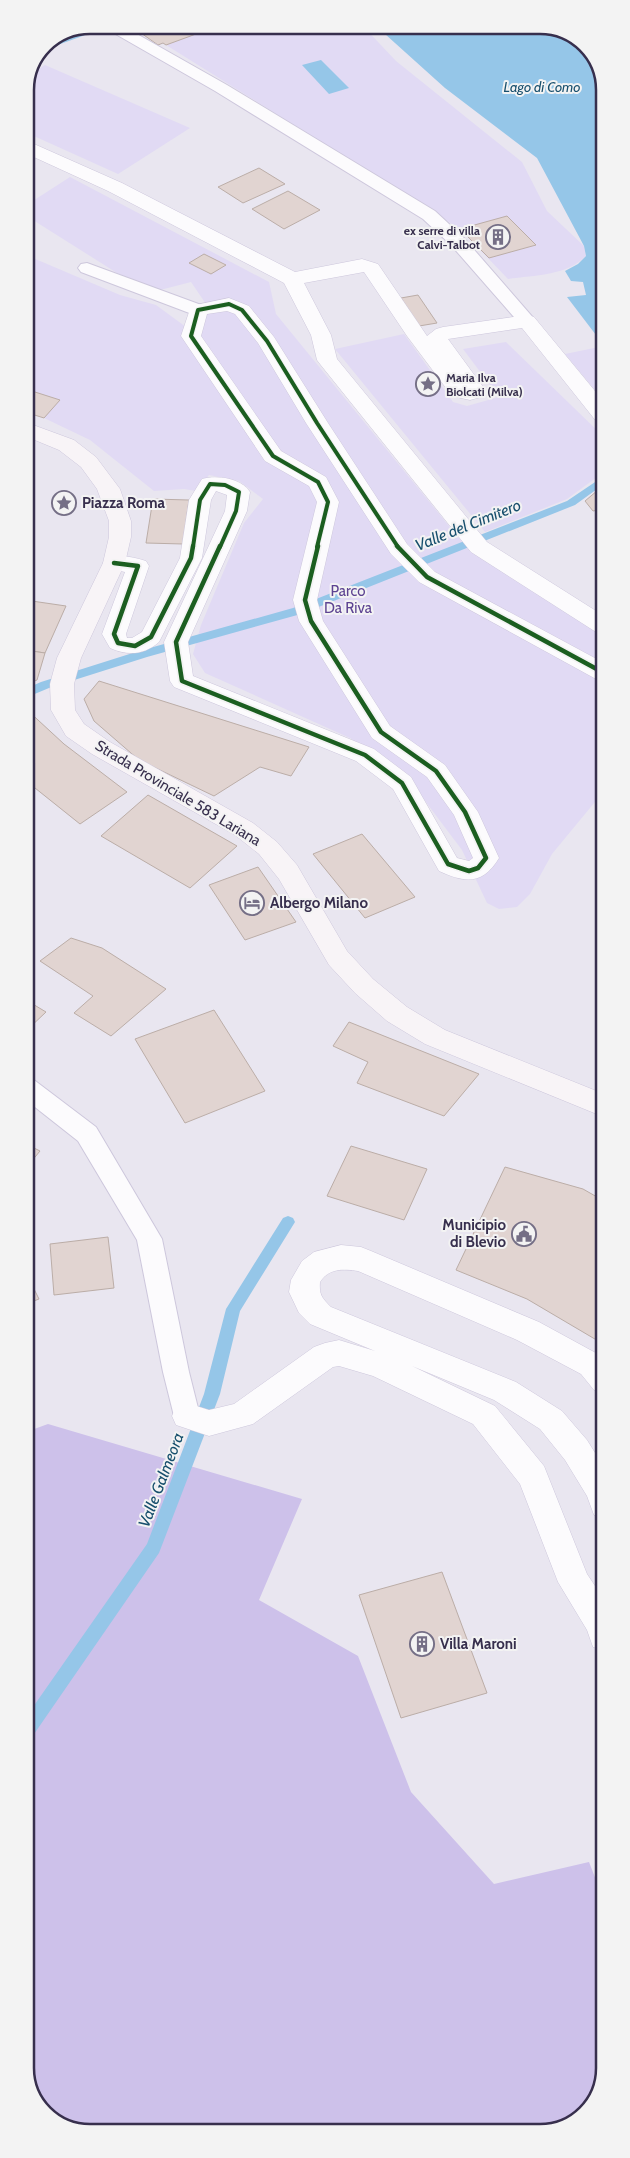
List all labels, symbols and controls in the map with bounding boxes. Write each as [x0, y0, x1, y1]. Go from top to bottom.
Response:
water label: Lago di Como [504, 78, 581, 96]
place label: ex serre di villa Calvi-Talbot [404, 223, 480, 252]
building icon: ex serre di villa Calvi-Talbot [485, 224, 511, 250]
place label: Maria Ilva Biolcati (Milva) [446, 370, 523, 399]
place icon: Maria Ilva Biolcati (Milva) [415, 371, 441, 397]
place icon: Piazza Roma [51, 490, 77, 516]
place label: Piazza Roma [82, 494, 166, 512]
water label: Valle del Cimitero [412, 495, 524, 555]
park label: Parco Da Riva [324, 582, 373, 617]
street label: Strada Provinciale 583 Lariana [92, 736, 265, 850]
hotel icon: Albergo Milano [239, 890, 265, 916]
place label: Albergo Milano [270, 894, 368, 912]
place label: Municipio di Blevio [442, 1216, 506, 1251]
public building icon: Municipio di Blevio [511, 1221, 537, 1247]
water label: Valle Galmeora [134, 1430, 188, 1530]
building icon: Villa Maroni [409, 1631, 435, 1657]
place label: Villa Maroni [440, 1635, 517, 1653]

